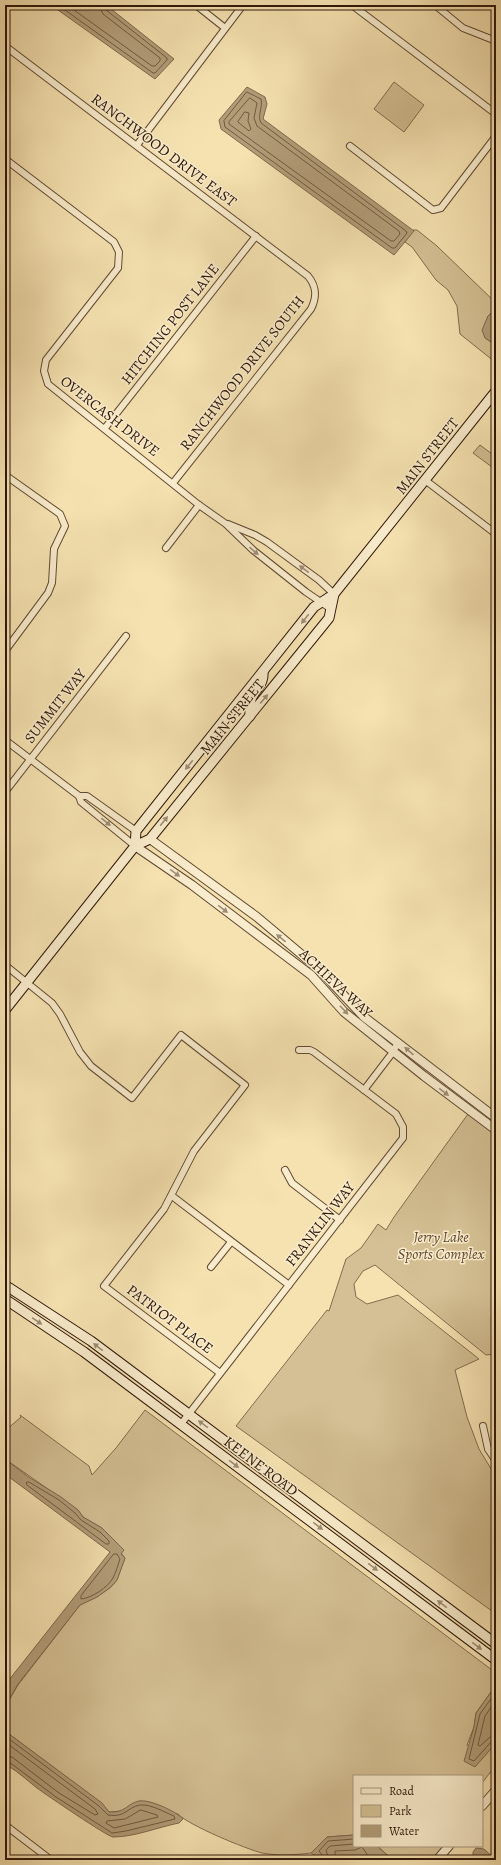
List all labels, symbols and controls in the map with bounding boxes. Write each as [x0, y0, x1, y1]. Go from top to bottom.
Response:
street label: RANCHWOOD DRIVE EAST [87, 89, 241, 212]
street label: HITCHING POST LANE [116, 259, 224, 389]
street label: RANCHWOOD DRIVE SOUTH [175, 291, 309, 455]
street label: OVERCASH DRIVE [56, 371, 164, 461]
street label: MAIN STREET [391, 413, 464, 498]
one-way arrow [249, 546, 259, 555]
one-way arrow [299, 565, 309, 573]
one-way arrow [300, 614, 309, 624]
street label: SUMMIT WAY [20, 664, 91, 747]
street label: MAIN STREET [195, 674, 269, 759]
one-way arrow [260, 694, 269, 704]
one-way arrow [185, 759, 193, 770]
one-way arrow [160, 816, 169, 827]
one-way arrow [100, 818, 111, 827]
one-way arrow [170, 869, 181, 877]
one-way arrow [218, 904, 228, 912]
one-way arrow [276, 933, 286, 942]
street label: ACHIEVA WAY [294, 943, 378, 1023]
one-way arrow [339, 1005, 348, 1015]
one-way arrow [404, 1047, 415, 1056]
one-way arrow [439, 1087, 450, 1096]
street label: FRANKLIN WAY [281, 1177, 360, 1270]
park label: Jerry Lake Sports Complex [398, 1227, 485, 1264]
street label: PATRIOT PLACE [123, 1280, 217, 1358]
one-way arrow [32, 1317, 43, 1325]
one-way arrow [93, 1343, 104, 1351]
one-way arrow [197, 1420, 208, 1429]
street label: KEENE ROAD [220, 1431, 302, 1501]
one-way arrow [229, 1459, 240, 1468]
one-way arrow [313, 1522, 323, 1530]
one-way arrow [368, 1563, 379, 1572]
one-way arrow [437, 1600, 448, 1608]
one-way arrow [472, 1641, 482, 1649]
legend [353, 1775, 483, 1847]
text: Road [389, 1783, 415, 1799]
text: Park [389, 1803, 412, 1819]
text: Water [388, 1823, 419, 1839]

